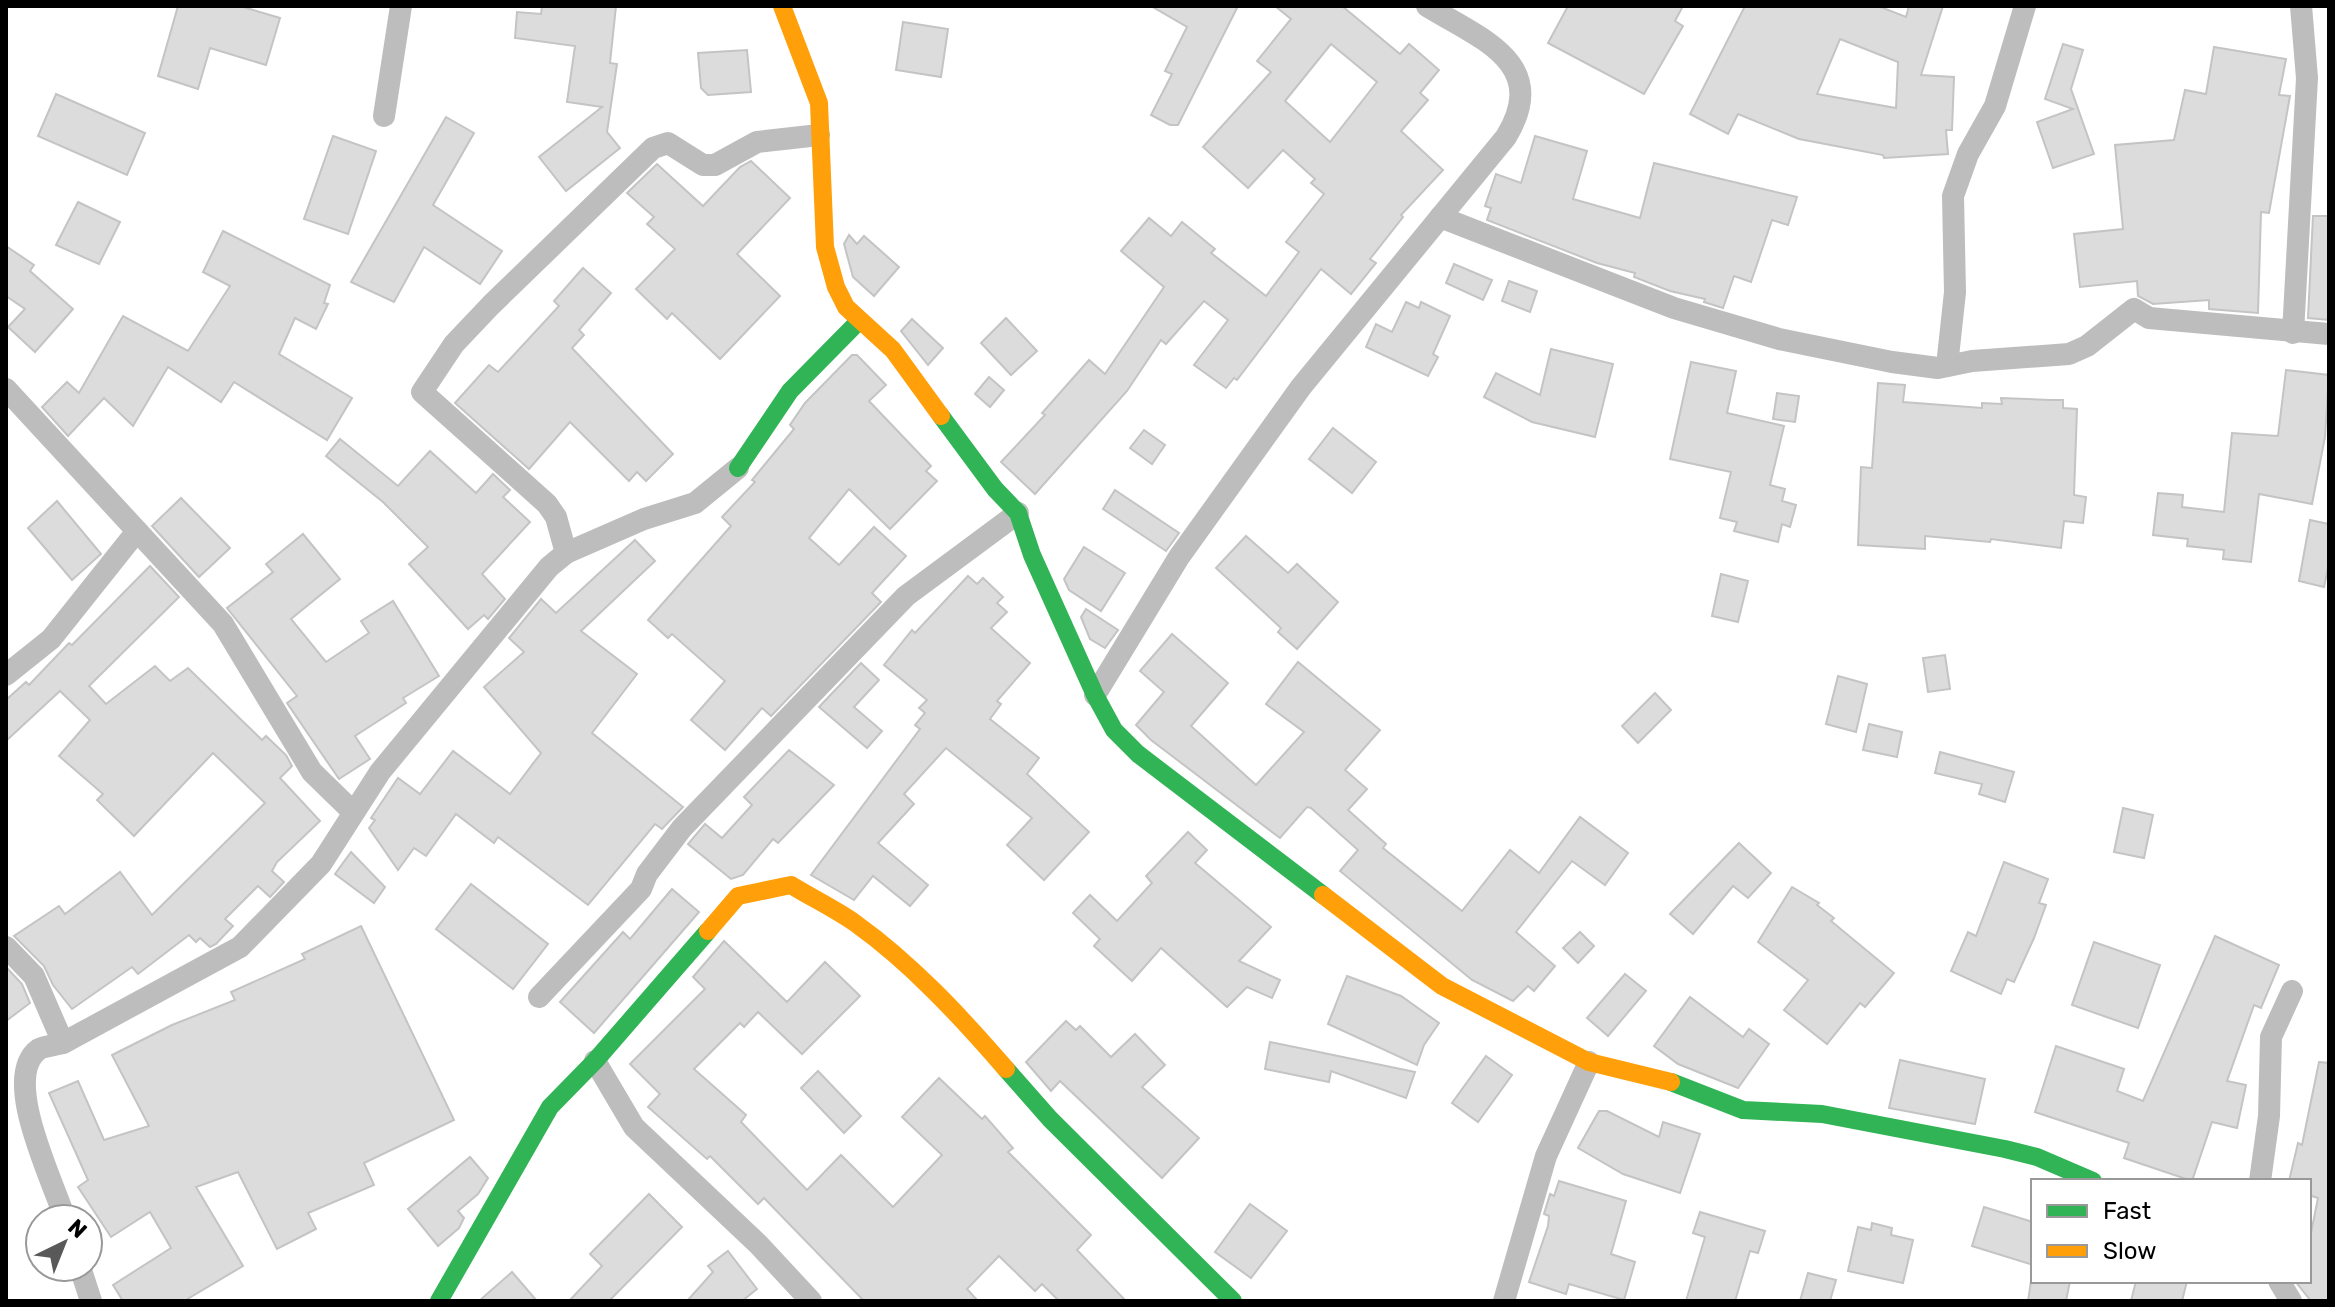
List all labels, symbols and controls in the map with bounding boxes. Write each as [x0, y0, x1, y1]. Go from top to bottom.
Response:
legend [2031, 1179, 2311, 1283]
text: Fast [2103, 1197, 2151, 1225]
north arrow [24, 1203, 104, 1283]
text: N [62, 1213, 92, 1244]
text: Slow [2103, 1237, 2156, 1265]

